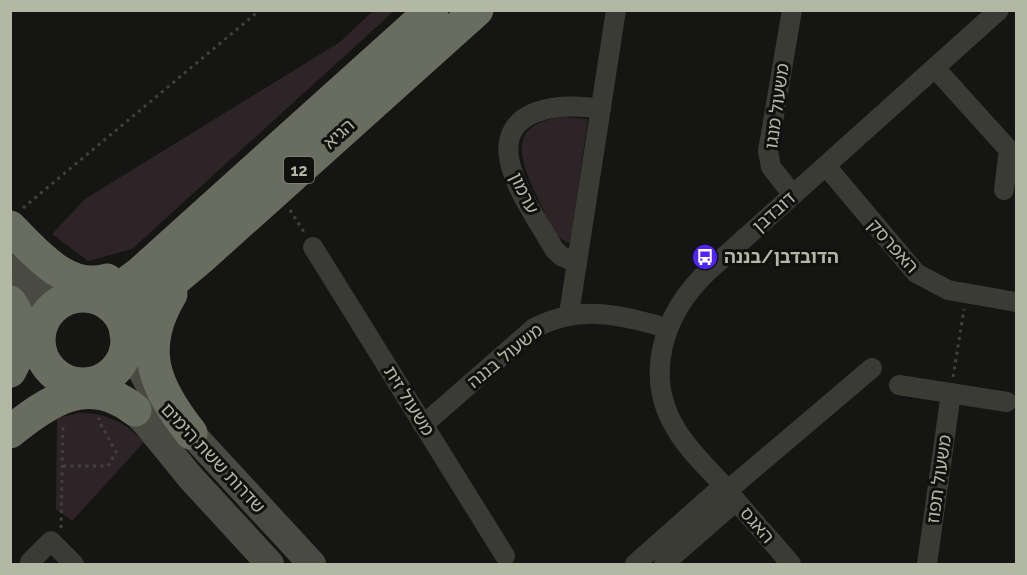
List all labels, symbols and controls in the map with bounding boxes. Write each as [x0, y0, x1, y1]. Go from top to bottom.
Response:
street label: משעול מנגו [760, 62, 793, 150]
street label: הגיא [319, 114, 358, 153]
road number: 12 [284, 157, 314, 183]
street label: ערמון [506, 169, 543, 217]
street label: דובדבן [748, 187, 800, 236]
street label: האפרסק [864, 214, 923, 277]
bus stop icon: הדובדבן/בננה [690, 242, 720, 272]
place label: הדובדבן/בננה [724, 246, 839, 267]
street label: משעול בננה [463, 319, 546, 392]
street label: משעול זית [380, 362, 439, 440]
street label: שדרות ששת הימים [157, 398, 270, 517]
street label: משעול תפוז [922, 433, 955, 525]
street label: האגס [736, 502, 779, 547]

